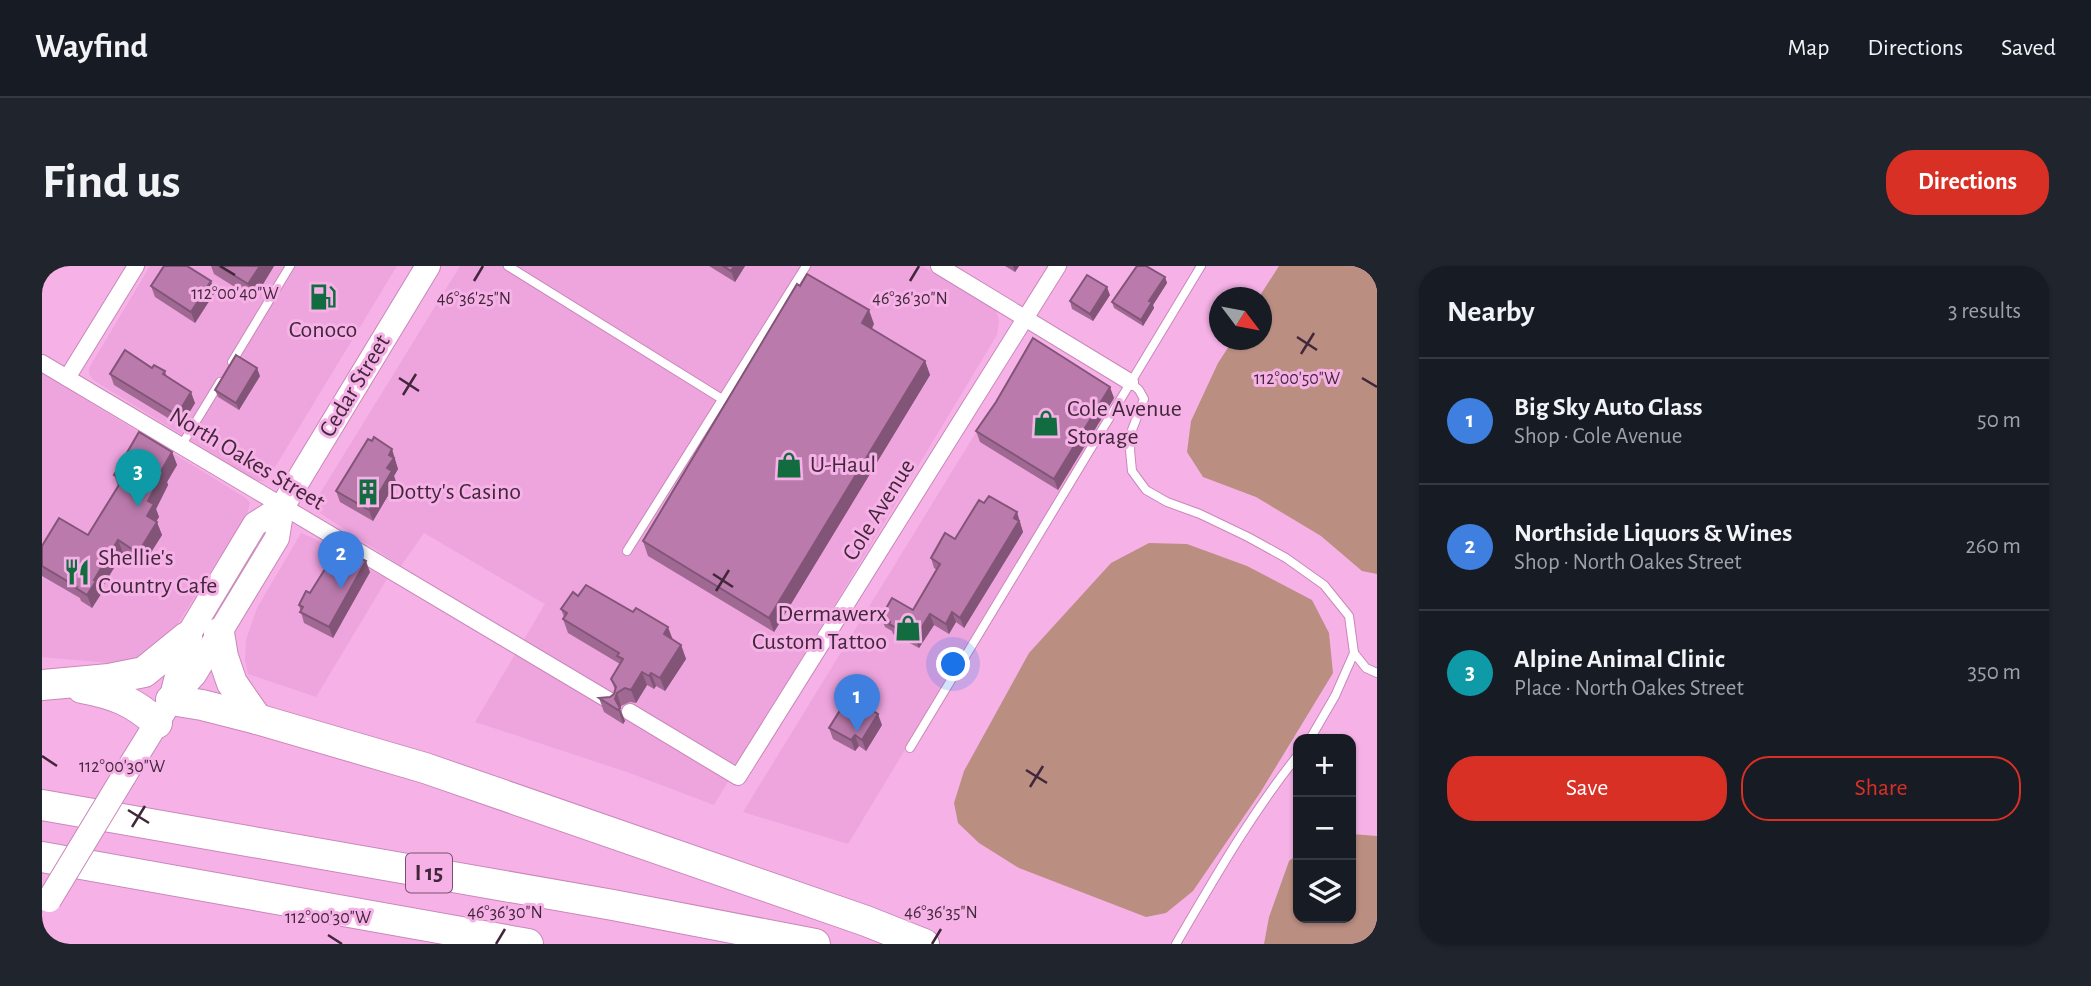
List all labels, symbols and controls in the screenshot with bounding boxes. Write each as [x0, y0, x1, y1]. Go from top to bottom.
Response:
text: Wayfind [35, 31, 148, 64]
text: Map [1787, 36, 1829, 60]
text: Directions [1867, 36, 1963, 60]
text: Saved [2001, 36, 2056, 60]
button: Directions [1886, 150, 2049, 215]
text: Find us [42, 158, 181, 207]
fuel station icon: Conoco [308, 282, 338, 312]
text: 112°00'40"W [191, 285, 279, 303]
north arrow [1209, 287, 1272, 350]
text: 46°36'25"N [437, 290, 511, 308]
text: 46°36'30"N [872, 290, 948, 308]
text: Nearby [1447, 297, 1535, 327]
text: 3 results [1948, 300, 2021, 323]
place label: Conoco [289, 318, 357, 342]
street label: Cedar Street [315, 330, 395, 441]
text: 112°00'50"W [1254, 370, 1340, 388]
text: Big Sky Auto Glass [1514, 394, 1703, 420]
place label: Cole Avenue Storage [1067, 397, 1182, 449]
street label: North Oakes Street [165, 403, 329, 515]
shop icon: Cole Avenue Storage [1031, 408, 1061, 438]
text: 1 [1466, 409, 1474, 432]
text: 50 m [1977, 409, 2021, 432]
text: Shop · Cole Avenue [1514, 425, 1682, 448]
pin: 3 [115, 449, 161, 507]
shop icon: U-Haul [774, 450, 804, 480]
place label: U-Haul [810, 453, 876, 477]
street label: Cole Avenue [838, 455, 920, 565]
building icon: Dotty's Casino [353, 477, 383, 507]
place label: Dotty's Casino [389, 480, 521, 504]
text: Northside Liquors & Wines [1514, 520, 1792, 546]
pin: 2 [318, 531, 364, 589]
text: 2 [1465, 535, 1475, 558]
text: 260 m [1965, 535, 2021, 558]
place label: Shellie's Country Cafe [98, 546, 217, 598]
text: Shop · North Oakes Street [1514, 551, 1742, 574]
restaurant icon: Shellie's Country Cafe [62, 557, 92, 587]
place label: Dermawerx Custom Tattoo [752, 602, 888, 654]
shop icon: Dermawerx Custom Tattoo [893, 613, 923, 643]
text: Alpine Animal Clinic [1514, 646, 1725, 672]
your location [936, 647, 970, 681]
text: 3 [1465, 661, 1475, 684]
text: 350 m [1968, 661, 2021, 684]
pin: 1 [834, 674, 880, 732]
text: Place · North Oakes Street [1514, 677, 1744, 700]
map controls [1293, 734, 1356, 923]
button: + [1293, 734, 1356, 797]
button: Save [1447, 756, 1727, 821]
button: Share [1741, 756, 2021, 821]
text: 112°00'30"W [79, 758, 165, 776]
button: − [1293, 797, 1356, 860]
road number: I 15 [406, 853, 452, 892]
button: layers [1293, 860, 1356, 923]
text: 46°36'30"N [467, 904, 543, 922]
text: 46°36'35"N [904, 904, 978, 922]
text: 112°00'30"W [285, 909, 371, 927]

